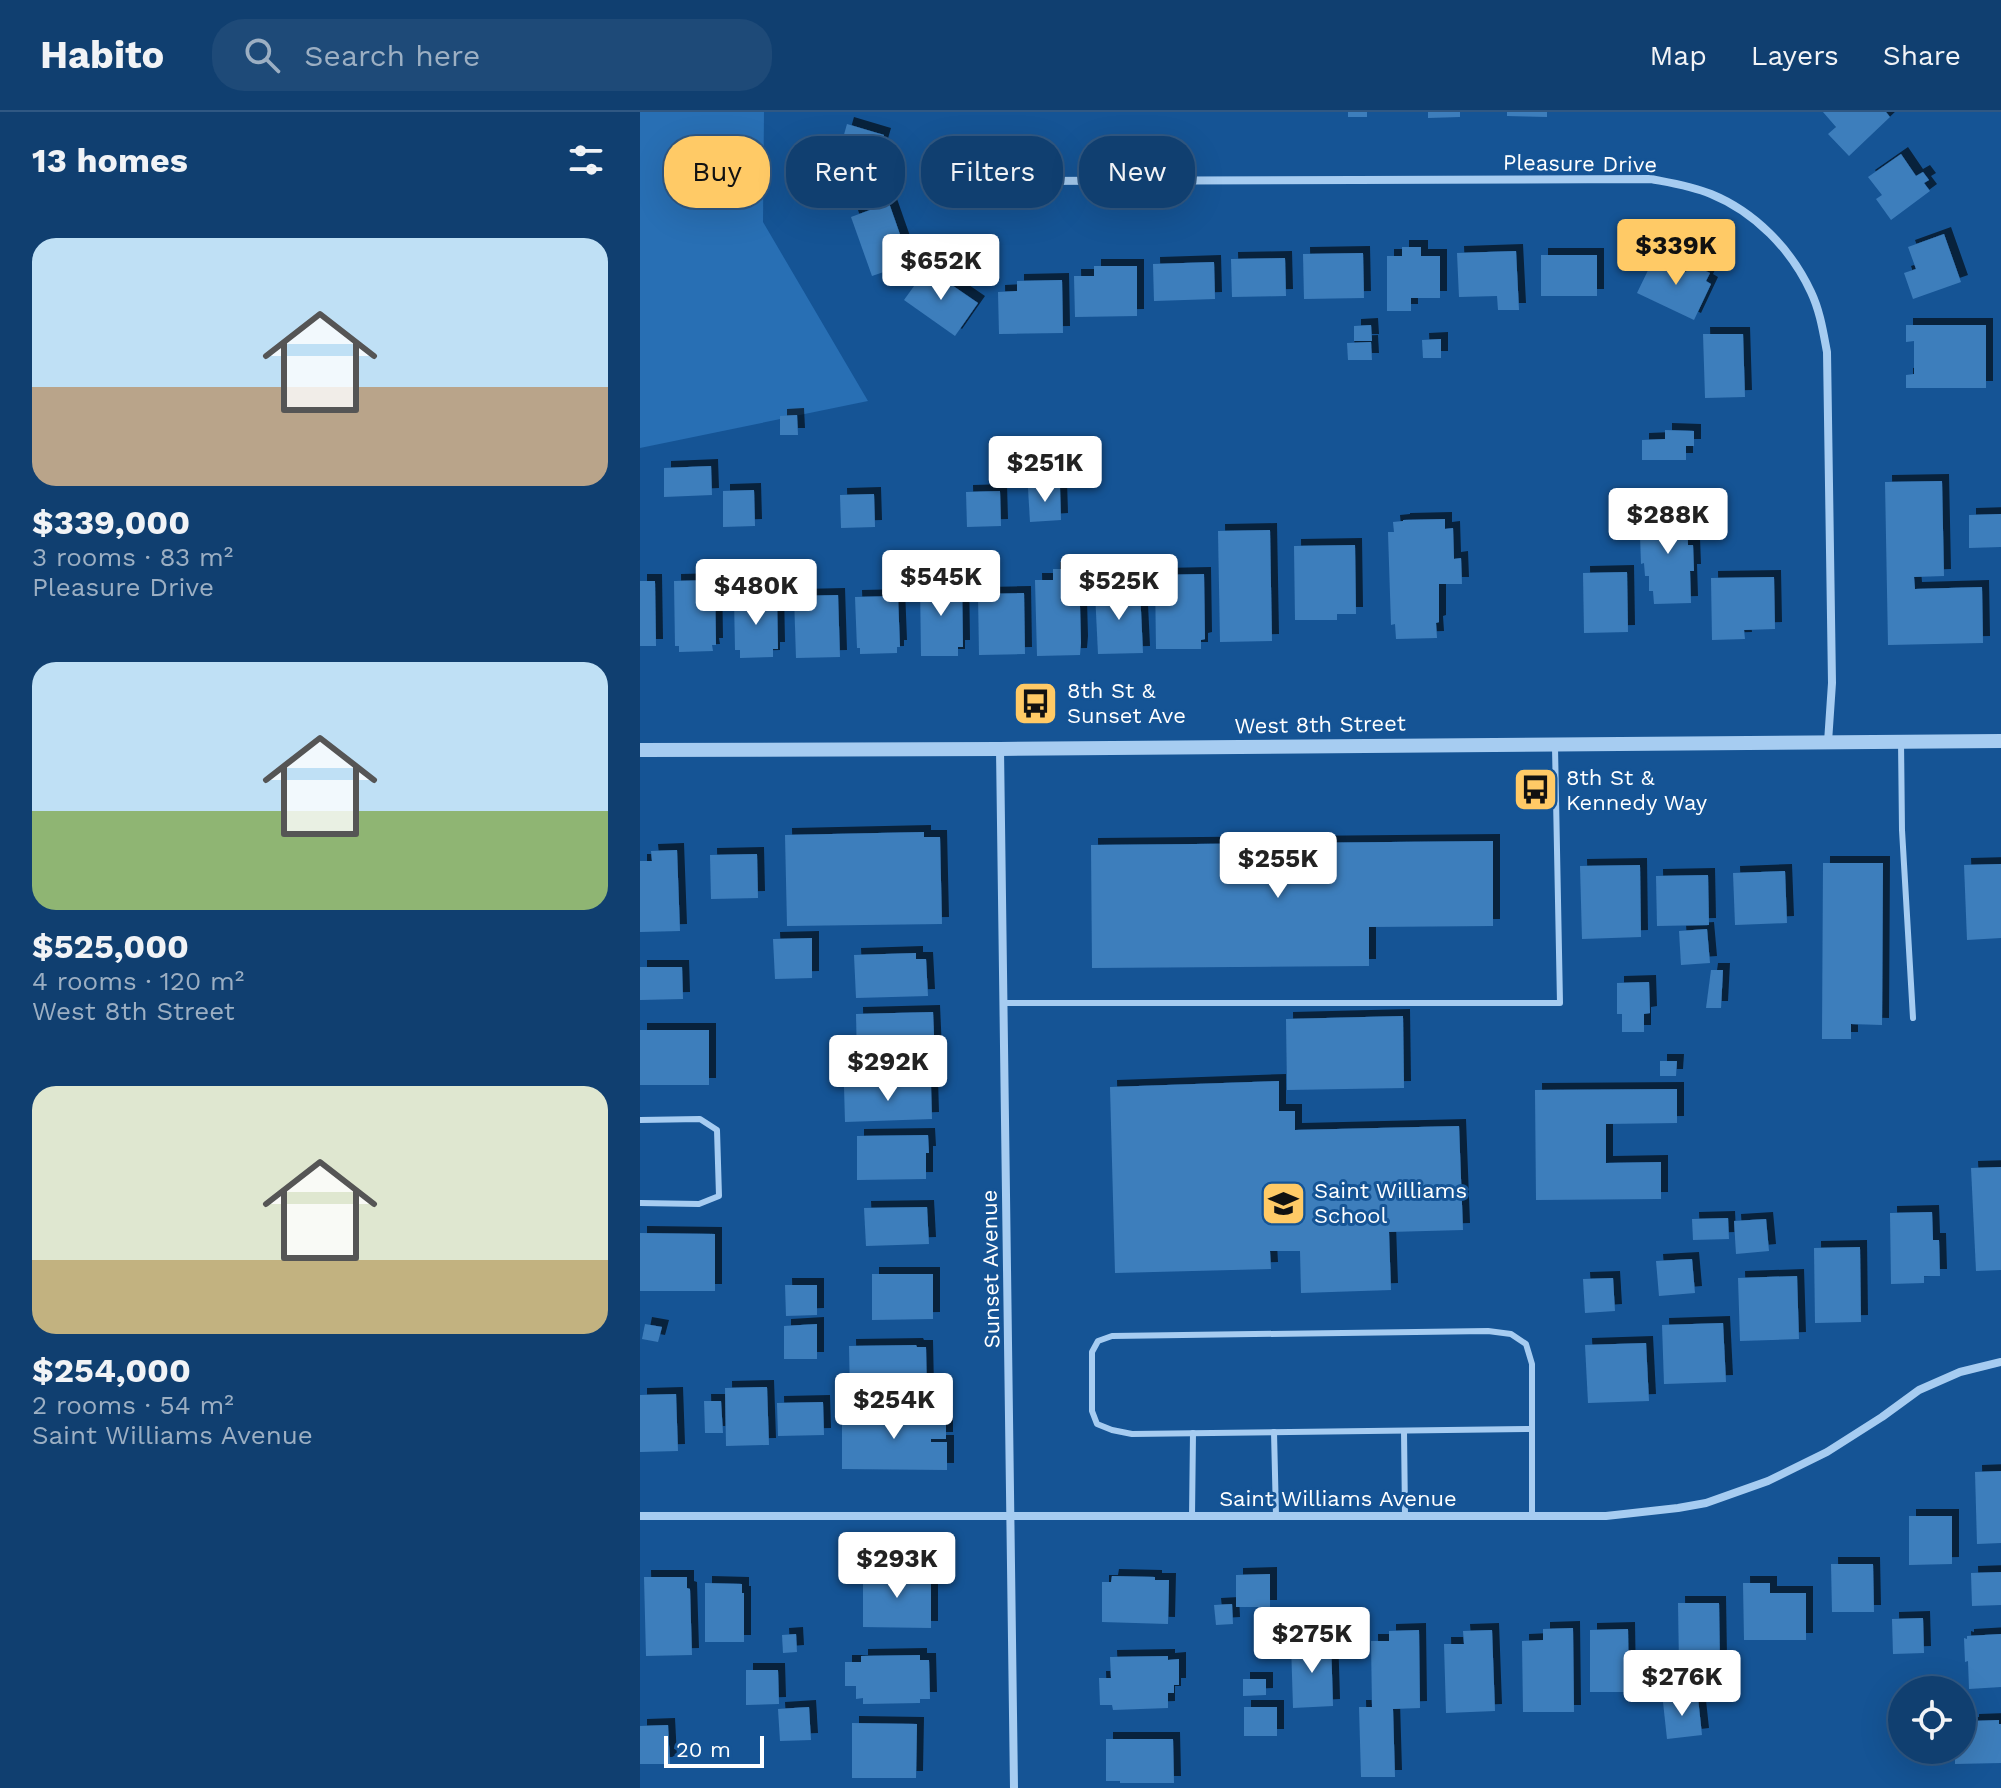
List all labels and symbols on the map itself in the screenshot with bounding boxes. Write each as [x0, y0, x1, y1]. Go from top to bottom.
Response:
street label: Pleasure Drive [1503, 150, 1657, 177]
pin: $339K [1620, 219, 1732, 287]
pin: $652K [885, 234, 997, 302]
pin: $251K [989, 436, 1101, 504]
pin: $288K [1612, 488, 1724, 556]
pin: $545K [885, 550, 997, 618]
pin: $525K [1063, 554, 1175, 622]
pin: $480K [700, 559, 812, 627]
place label: 8th St & Sunset Ave [1067, 678, 1186, 728]
bus stop icon: 8th St & Sunset Ave [1012, 679, 1060, 727]
street label: West 8th Street [1234, 711, 1406, 738]
place label: 8th St & Kennedy Way [1566, 765, 1708, 815]
bus stop icon: 8th St & Kennedy Way [1511, 766, 1559, 814]
pin: $255K [1222, 832, 1334, 900]
pin: $292K [832, 1035, 944, 1103]
place label: Saint Williams School [1314, 1178, 1467, 1228]
school or university icon: Saint Williams School [1259, 1179, 1307, 1227]
street label: Sunset Avenue [977, 1189, 1004, 1349]
pin: $254K [838, 1373, 950, 1441]
street label: Saint Williams Avenue [1219, 1486, 1457, 1511]
pin: $293K [841, 1532, 953, 1600]
pin: $275K [1256, 1607, 1368, 1675]
pin: $276K [1626, 1650, 1738, 1718]
scale bar [664, 1732, 764, 1768]

